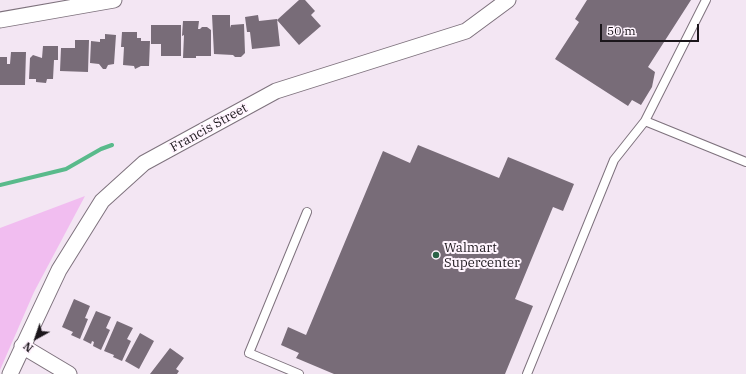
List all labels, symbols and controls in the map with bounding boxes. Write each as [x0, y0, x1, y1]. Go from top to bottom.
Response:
scale bar [602, 16, 701, 42]
text: 50 m [607, 23, 636, 38]
street label: Francis Street [168, 100, 250, 156]
place label: Walmart Supercenter [444, 240, 520, 271]
marker: Walmart Supercenter [431, 250, 441, 260]
north arrow [16, 318, 56, 358]
text: N [20, 339, 36, 355]

